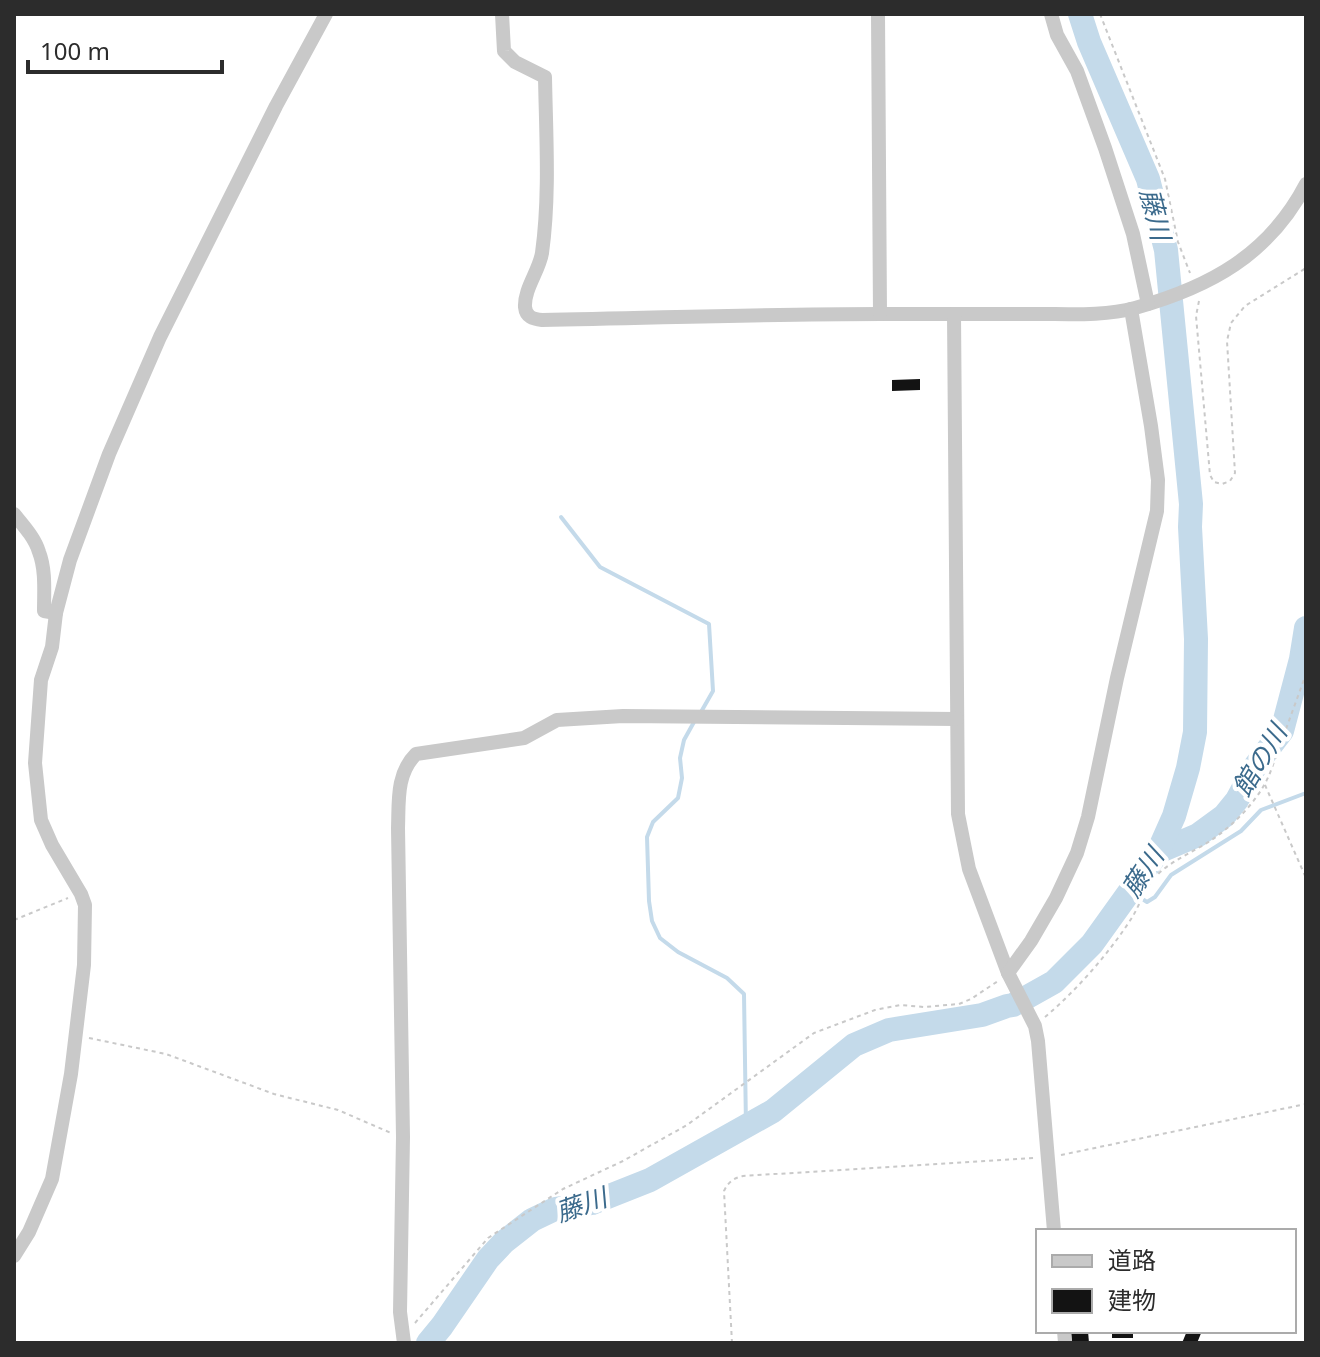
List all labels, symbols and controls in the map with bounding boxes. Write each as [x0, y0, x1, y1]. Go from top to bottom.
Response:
scale bar [28, 24, 222, 74]
text: 100 m [40, 34, 110, 67]
water label: 藤川 [1132, 184, 1180, 246]
water label: 館の川 [1223, 715, 1296, 803]
water label: 藤川 [1113, 838, 1173, 904]
water label: 藤川 [551, 1178, 614, 1229]
legend [1036, 1229, 1296, 1333]
text: 道路 [1108, 1243, 1156, 1276]
text: 建物 [1108, 1283, 1156, 1316]

